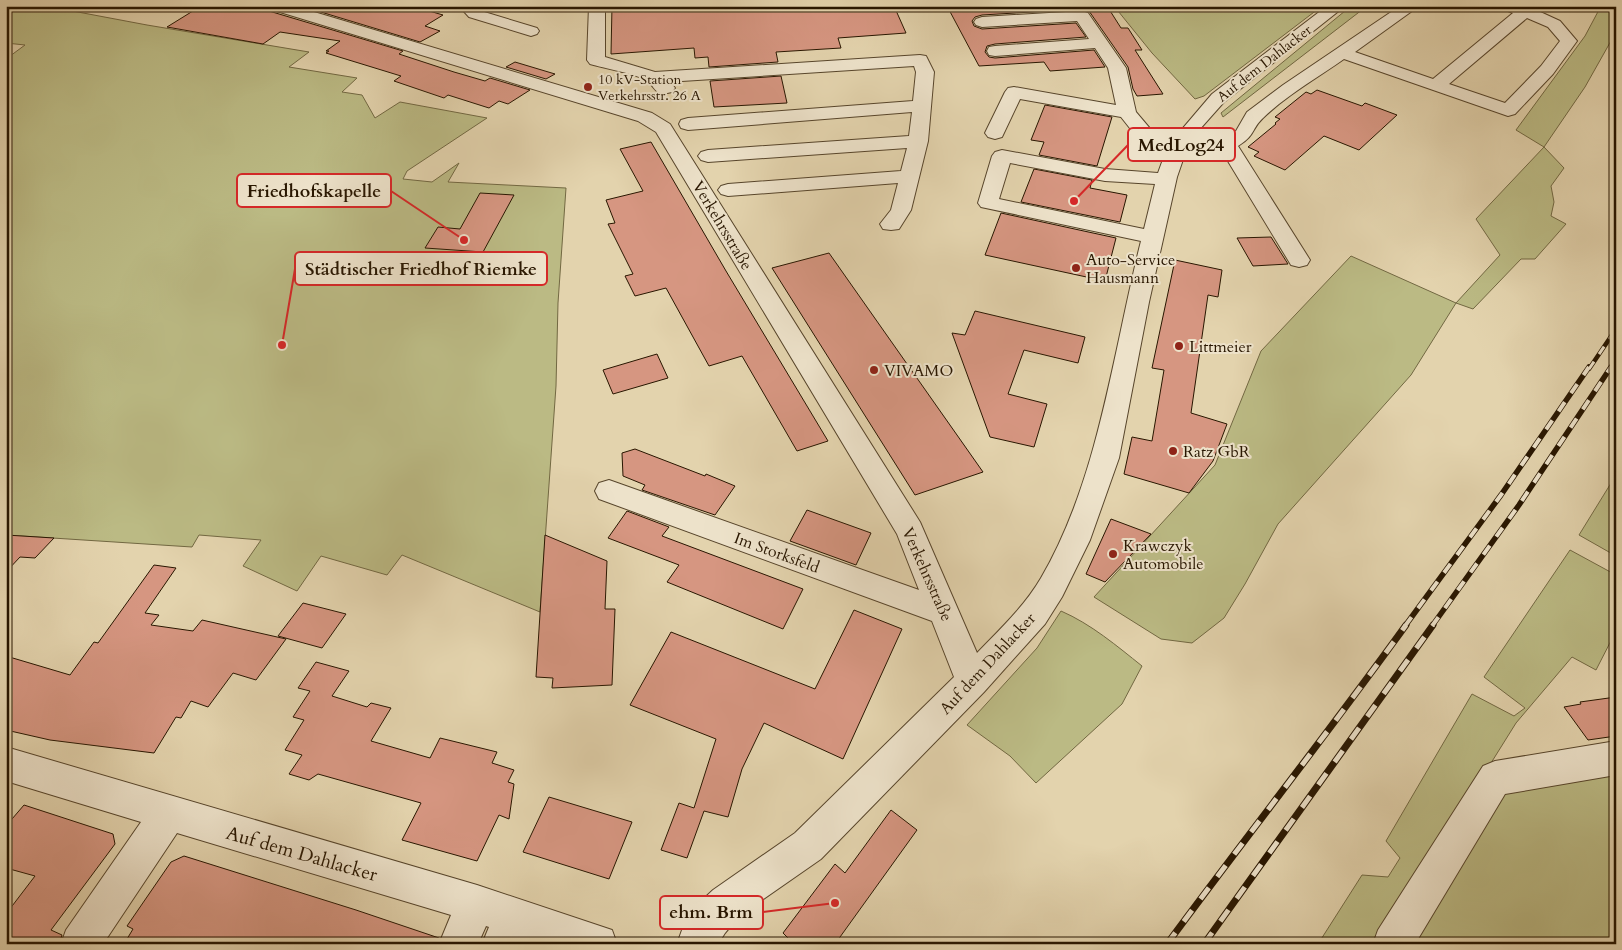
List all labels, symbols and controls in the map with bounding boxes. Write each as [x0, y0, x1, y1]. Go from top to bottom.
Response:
street label: Auf dem Dahlacker [1213, 20, 1316, 106]
place label: 10 kV-Station Verkehrsstr. 26 A [598, 70, 701, 105]
marker: 10 kV-Station Verkehrsstr. 26 A [582, 81, 594, 93]
callout: MedLog24 [1128, 128, 1235, 161]
text: MedLog24 [1138, 133, 1224, 158]
callout: Friedhofskapelle [237, 174, 391, 207]
street label: Verkehrsstraße [687, 177, 757, 274]
text: Friedhofskapelle [247, 179, 381, 204]
place label: Auto-Service Hausmann [1086, 249, 1175, 289]
callout: Städtischer Friedhof Riemke [295, 252, 547, 285]
text: Städtischer Friedhof Riemke [305, 257, 537, 282]
marker: Auto-Service Hausmann [1070, 262, 1082, 274]
place label: Littmeier [1189, 336, 1252, 358]
marker: Littmeier [1173, 340, 1185, 352]
place label: VIVAMO [884, 360, 953, 382]
marker: VIVAMO [868, 364, 880, 376]
place label: Ratz GbR [1183, 441, 1250, 463]
marker: Ratz GbR [1167, 445, 1179, 457]
street label: Verkehrsstraße [897, 524, 958, 625]
street label: Im Storksfeld [731, 527, 823, 579]
place label: Krawczyk Automobile [1123, 535, 1203, 575]
marker: Krawczyk Automobile [1107, 548, 1119, 560]
street label: Auf dem Dahlacker [935, 608, 1041, 719]
street label: Auf dem Dahlacker [223, 820, 380, 888]
callout: ehm. Brm [660, 896, 763, 929]
text: ehm. Brm [669, 900, 753, 925]

